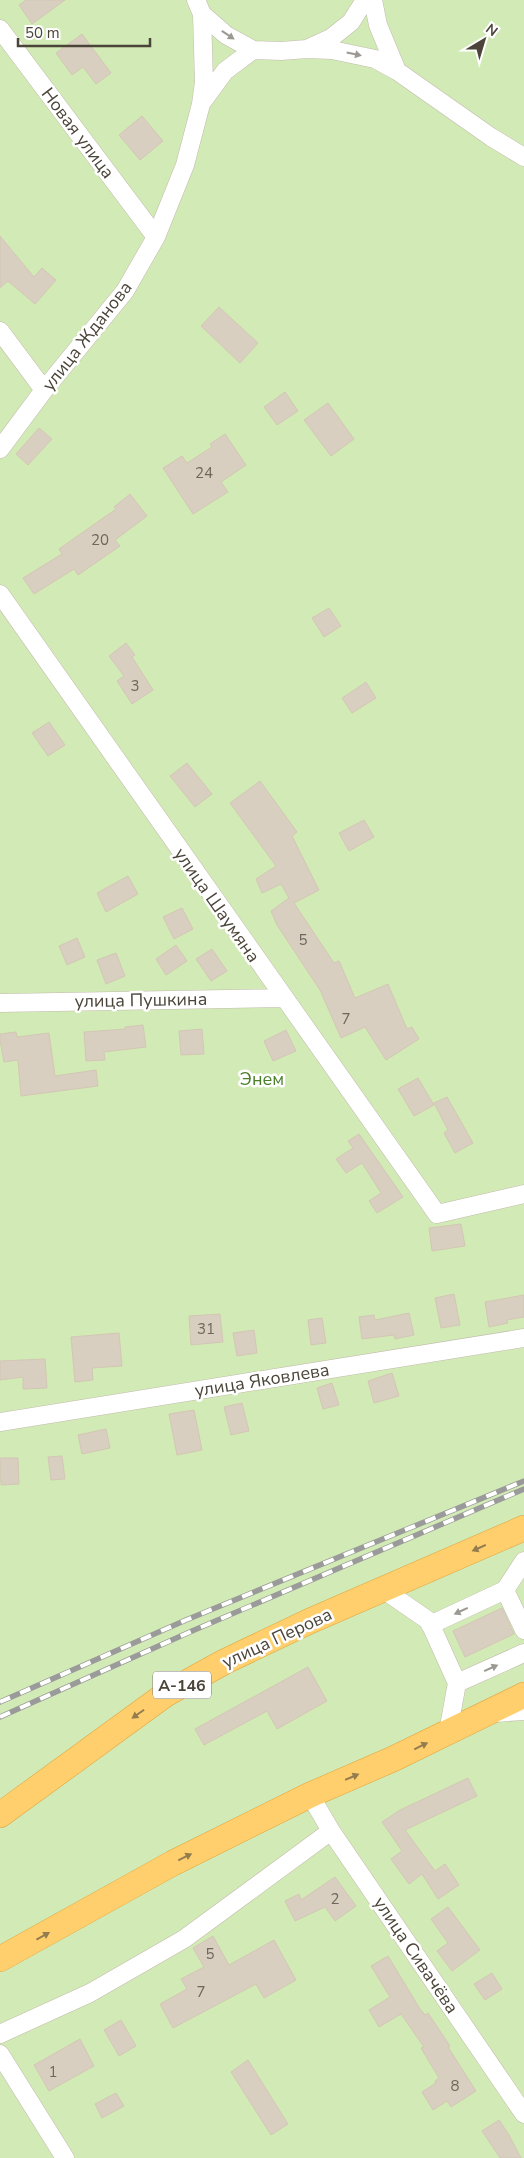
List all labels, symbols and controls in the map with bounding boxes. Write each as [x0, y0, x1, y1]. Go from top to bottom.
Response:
scale bar [18, 15, 150, 47]
north arrow [459, 15, 509, 65]
text: N [482, 19, 502, 41]
text: 50 m [25, 23, 60, 43]
one-way arrow [221, 30, 235, 40]
one-way arrow [346, 51, 362, 59]
street label: Новая улица [36, 83, 120, 183]
street label: улица Жданова [37, 276, 137, 396]
house number: 24 [195, 463, 213, 483]
house number: 20 [91, 530, 109, 550]
house number: 3 [130, 676, 140, 696]
street label: улица Шаумяна [169, 843, 265, 967]
house number: 5 [298, 930, 308, 950]
street label: улица Пушкина [75, 987, 207, 1013]
house number: 7 [341, 1009, 351, 1029]
park label: Энем [240, 1067, 284, 1091]
house number: 31 [197, 1319, 215, 1339]
street label: улица Яковлева [193, 1358, 331, 1402]
one-way arrow [472, 1544, 486, 1552]
street label: улица Перова [218, 1602, 336, 1674]
one-way arrow [454, 1607, 468, 1615]
one-way arrow [484, 1663, 498, 1671]
road number: А-146 [153, 1672, 211, 1698]
one-way arrow [131, 1709, 145, 1719]
one-way arrow [414, 1742, 428, 1750]
one-way arrow [345, 1773, 360, 1781]
one-way arrow [178, 1853, 192, 1861]
house number: 2 [330, 1889, 340, 1909]
street label: улица Сивачёва [368, 1892, 464, 2018]
one-way arrow [36, 1931, 49, 1940]
house number: 5 [205, 1944, 215, 1964]
house number: 7 [196, 1982, 206, 2002]
house number: 1 [48, 2062, 58, 2082]
house number: 8 [450, 2076, 460, 2096]

